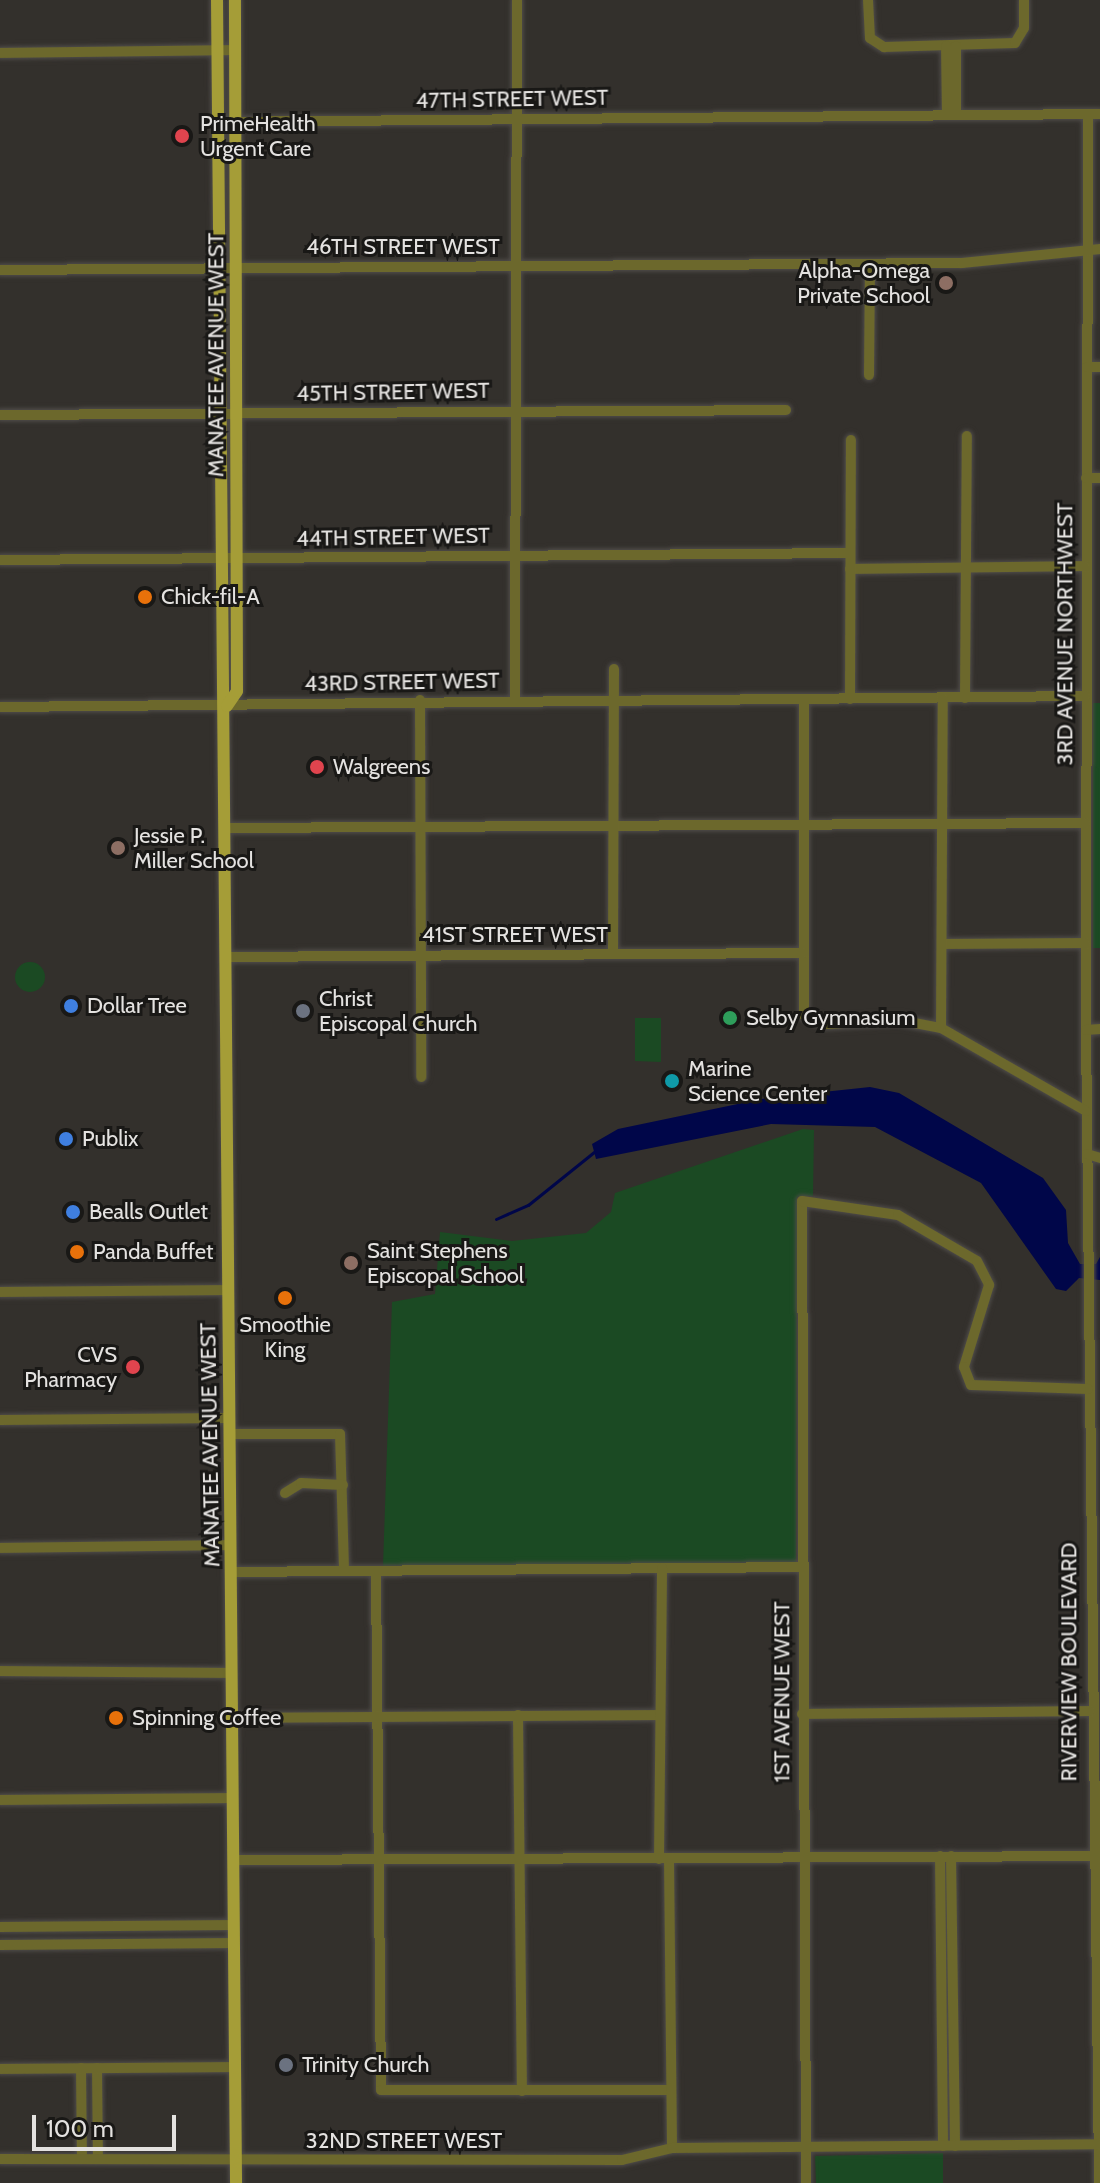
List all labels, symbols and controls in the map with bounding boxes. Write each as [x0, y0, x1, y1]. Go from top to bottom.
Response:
street label: 47TH STREET WEST [415, 84, 609, 114]
place label: PrimeHealth Urgent Care [200, 110, 316, 162]
marker: PrimeHealth Urgent Care [171, 125, 193, 147]
street label: MANATEE AVENUE WEST [203, 233, 229, 477]
street label: 46TH STREET WEST [306, 234, 500, 260]
place label: Alpha-Omega Private School [797, 257, 930, 308]
marker: Alpha-Omega Private School [937, 274, 955, 292]
street label: 45TH STREET WEST [296, 377, 490, 407]
street label: 3RD AVENUE NORTHWEST [1052, 503, 1078, 765]
street label: 44TH STREET WEST [296, 522, 490, 552]
place label: Chick-fil-A [161, 584, 260, 610]
marker: Chick-fil-A [136, 588, 154, 606]
street label: 43RD STREET WEST [304, 667, 500, 697]
place label: Walgreens [333, 754, 430, 780]
marker: Walgreens [308, 758, 326, 776]
place label: Jessie P. Miller School [134, 822, 254, 874]
marker: Jessie P. Miller School [109, 839, 127, 857]
street label: 41ST STREET WEST [422, 922, 608, 948]
place label: Christ Episcopal Church [319, 985, 477, 1036]
place label: Dollar Tree [87, 993, 187, 1019]
marker: Dollar Tree [62, 997, 80, 1015]
marker: Christ Episcopal Church [294, 1002, 312, 1020]
place label: Selby Gymnasium [746, 1005, 916, 1031]
marker: Selby Gymnasium [721, 1009, 739, 1027]
place label: Marine Science Center [688, 1055, 827, 1106]
marker: Marine Science Center [663, 1072, 681, 1090]
place label: Publix [82, 1126, 138, 1152]
marker: Publix [57, 1130, 75, 1148]
place label: Bealls Outlet [89, 1199, 208, 1225]
marker: Bealls Outlet [64, 1203, 82, 1221]
place label: Saint Stephens Episcopal School [367, 1237, 524, 1288]
place label: Panda Buffet [93, 1239, 213, 1265]
marker: Panda Buffet [68, 1243, 86, 1261]
marker: Saint Stephens Episcopal School [342, 1254, 360, 1272]
marker: Smoothie King [276, 1289, 294, 1307]
place label: Smoothie King [239, 1311, 331, 1362]
street label: MANATEE AVENUE WEST [195, 1323, 225, 1567]
place label: CVS Pharmacy [24, 1341, 117, 1392]
marker: CVS Pharmacy [124, 1358, 142, 1376]
street label: RIVERVIEW BOULEVARD [1056, 1543, 1082, 1781]
street label: 1ST AVENUE WEST [769, 1602, 795, 1782]
place label: Spinning Coffee [132, 1705, 281, 1731]
marker: Spinning Coffee [107, 1709, 125, 1727]
place label: Trinity Church [302, 2052, 429, 2078]
marker: Trinity Church [277, 2056, 295, 2074]
scale bar [36, 2099, 180, 2149]
text: 100 m [46, 2114, 114, 2143]
street label: 32ND STREET WEST [306, 2128, 502, 2154]

